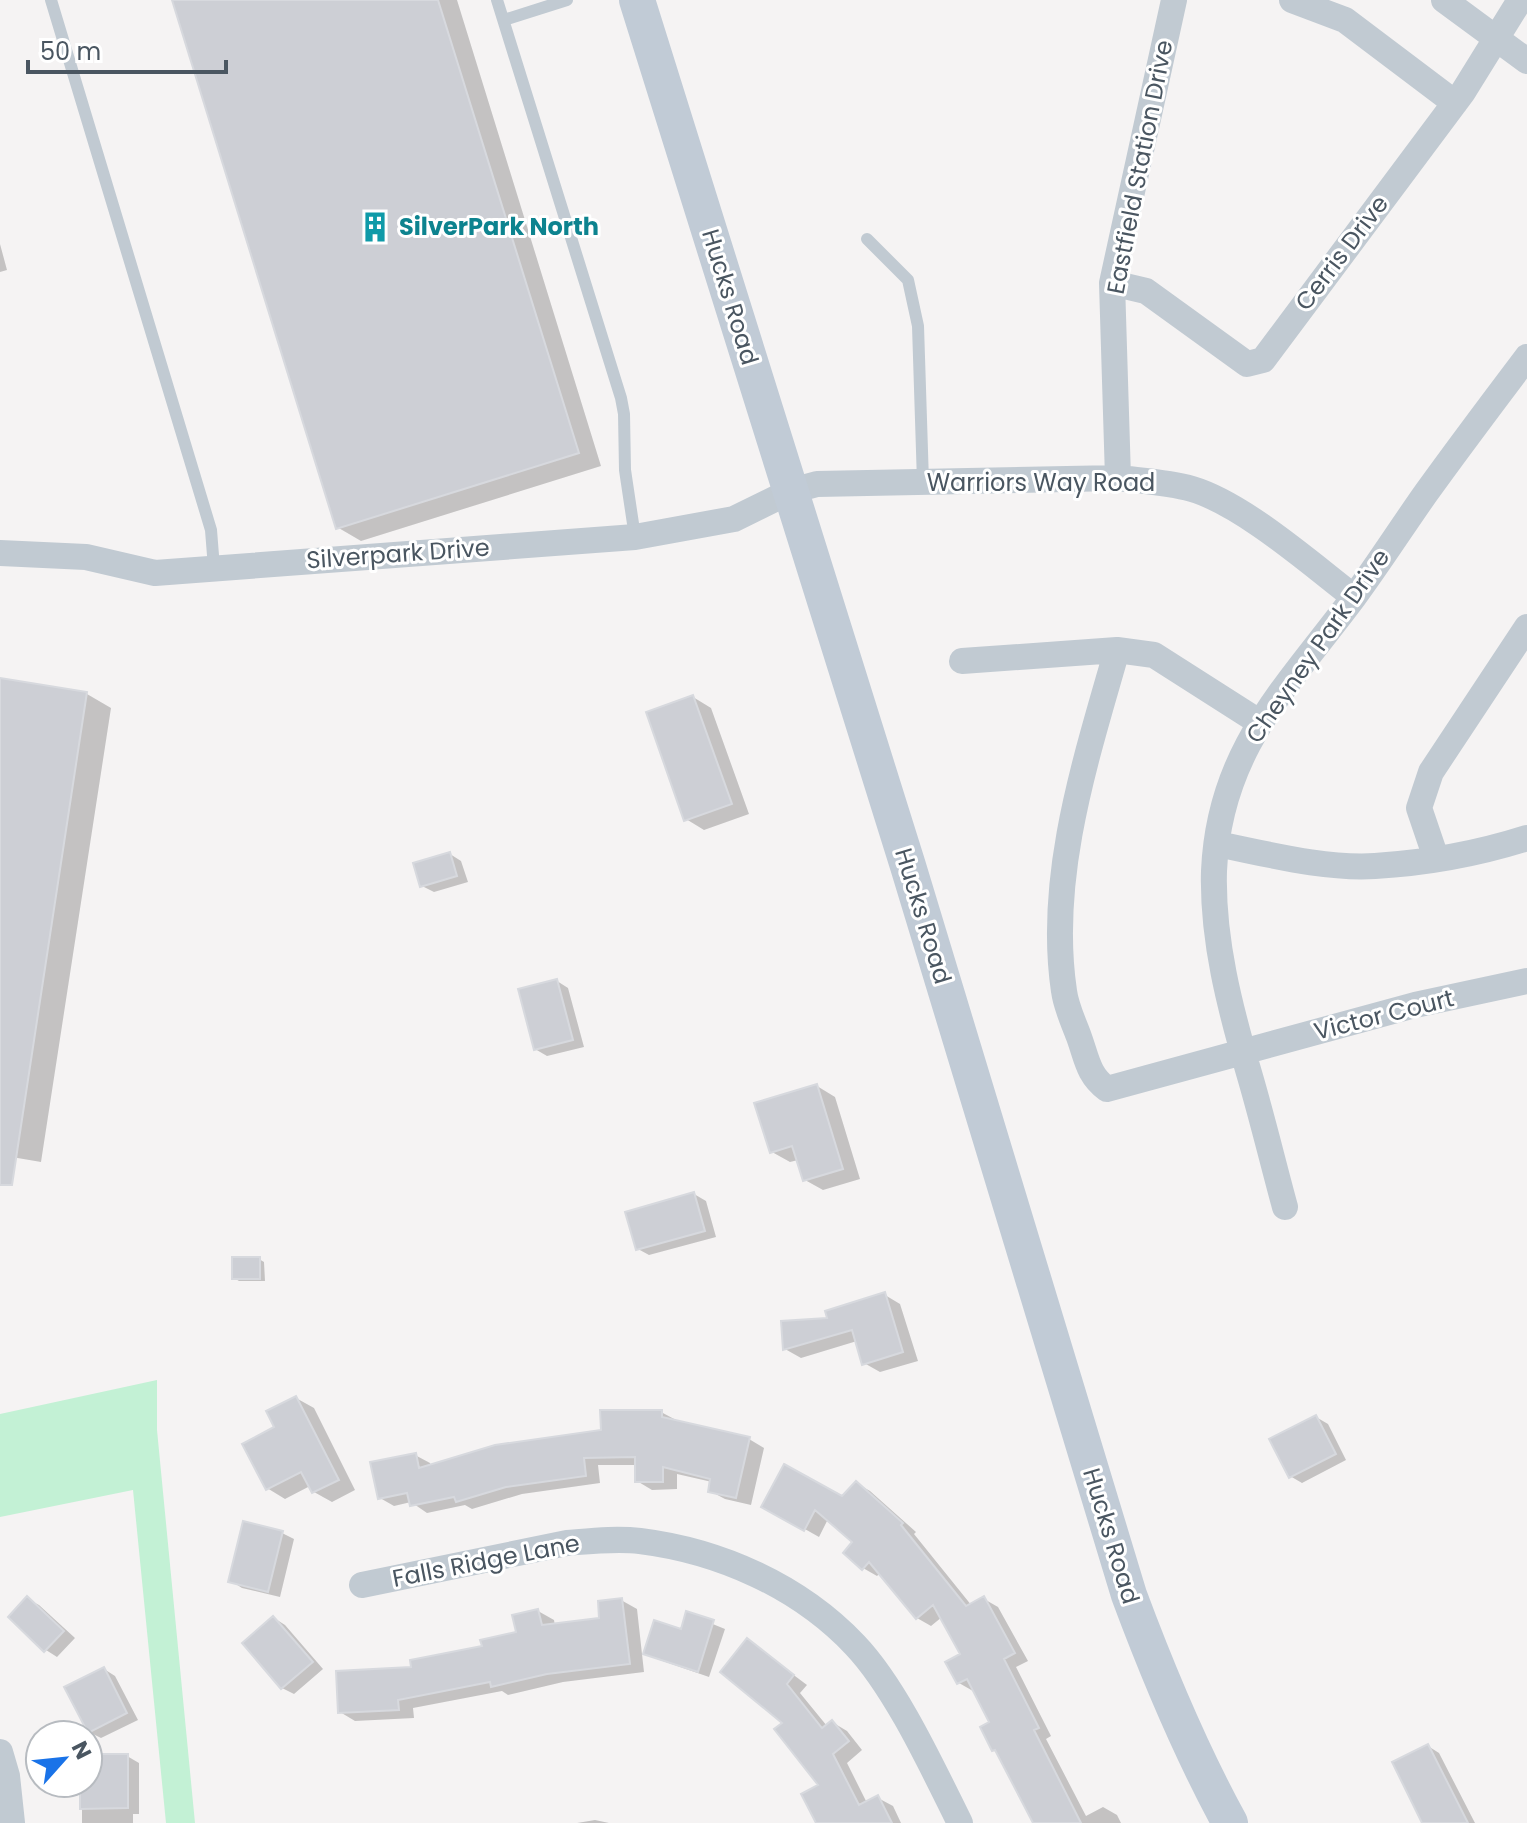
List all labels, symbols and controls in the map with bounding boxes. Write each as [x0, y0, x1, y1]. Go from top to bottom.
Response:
scale bar [28, 24, 226, 74]
text: 50 m [40, 35, 101, 68]
street label: Eastfield Station Drive [1099, 37, 1180, 297]
street label: Cerris Drive [1287, 188, 1396, 317]
building icon: SilverPark North [358, 210, 392, 244]
place label: SilverPark North [399, 210, 599, 243]
street label: Hucks Road [694, 225, 767, 369]
street label: Warriors Way Road [927, 466, 1155, 499]
street label: Silverpark Drive [305, 531, 491, 576]
street label: Cheyney Park Drive [1238, 542, 1397, 750]
street label: Hucks Road [887, 844, 960, 988]
street label: Victor Court [1310, 981, 1457, 1048]
street label: Hucks Road [1075, 1464, 1148, 1608]
street label: Falls Ridge Lane [389, 1526, 582, 1595]
north arrow [24, 1719, 104, 1799]
text: N [64, 1736, 99, 1765]

